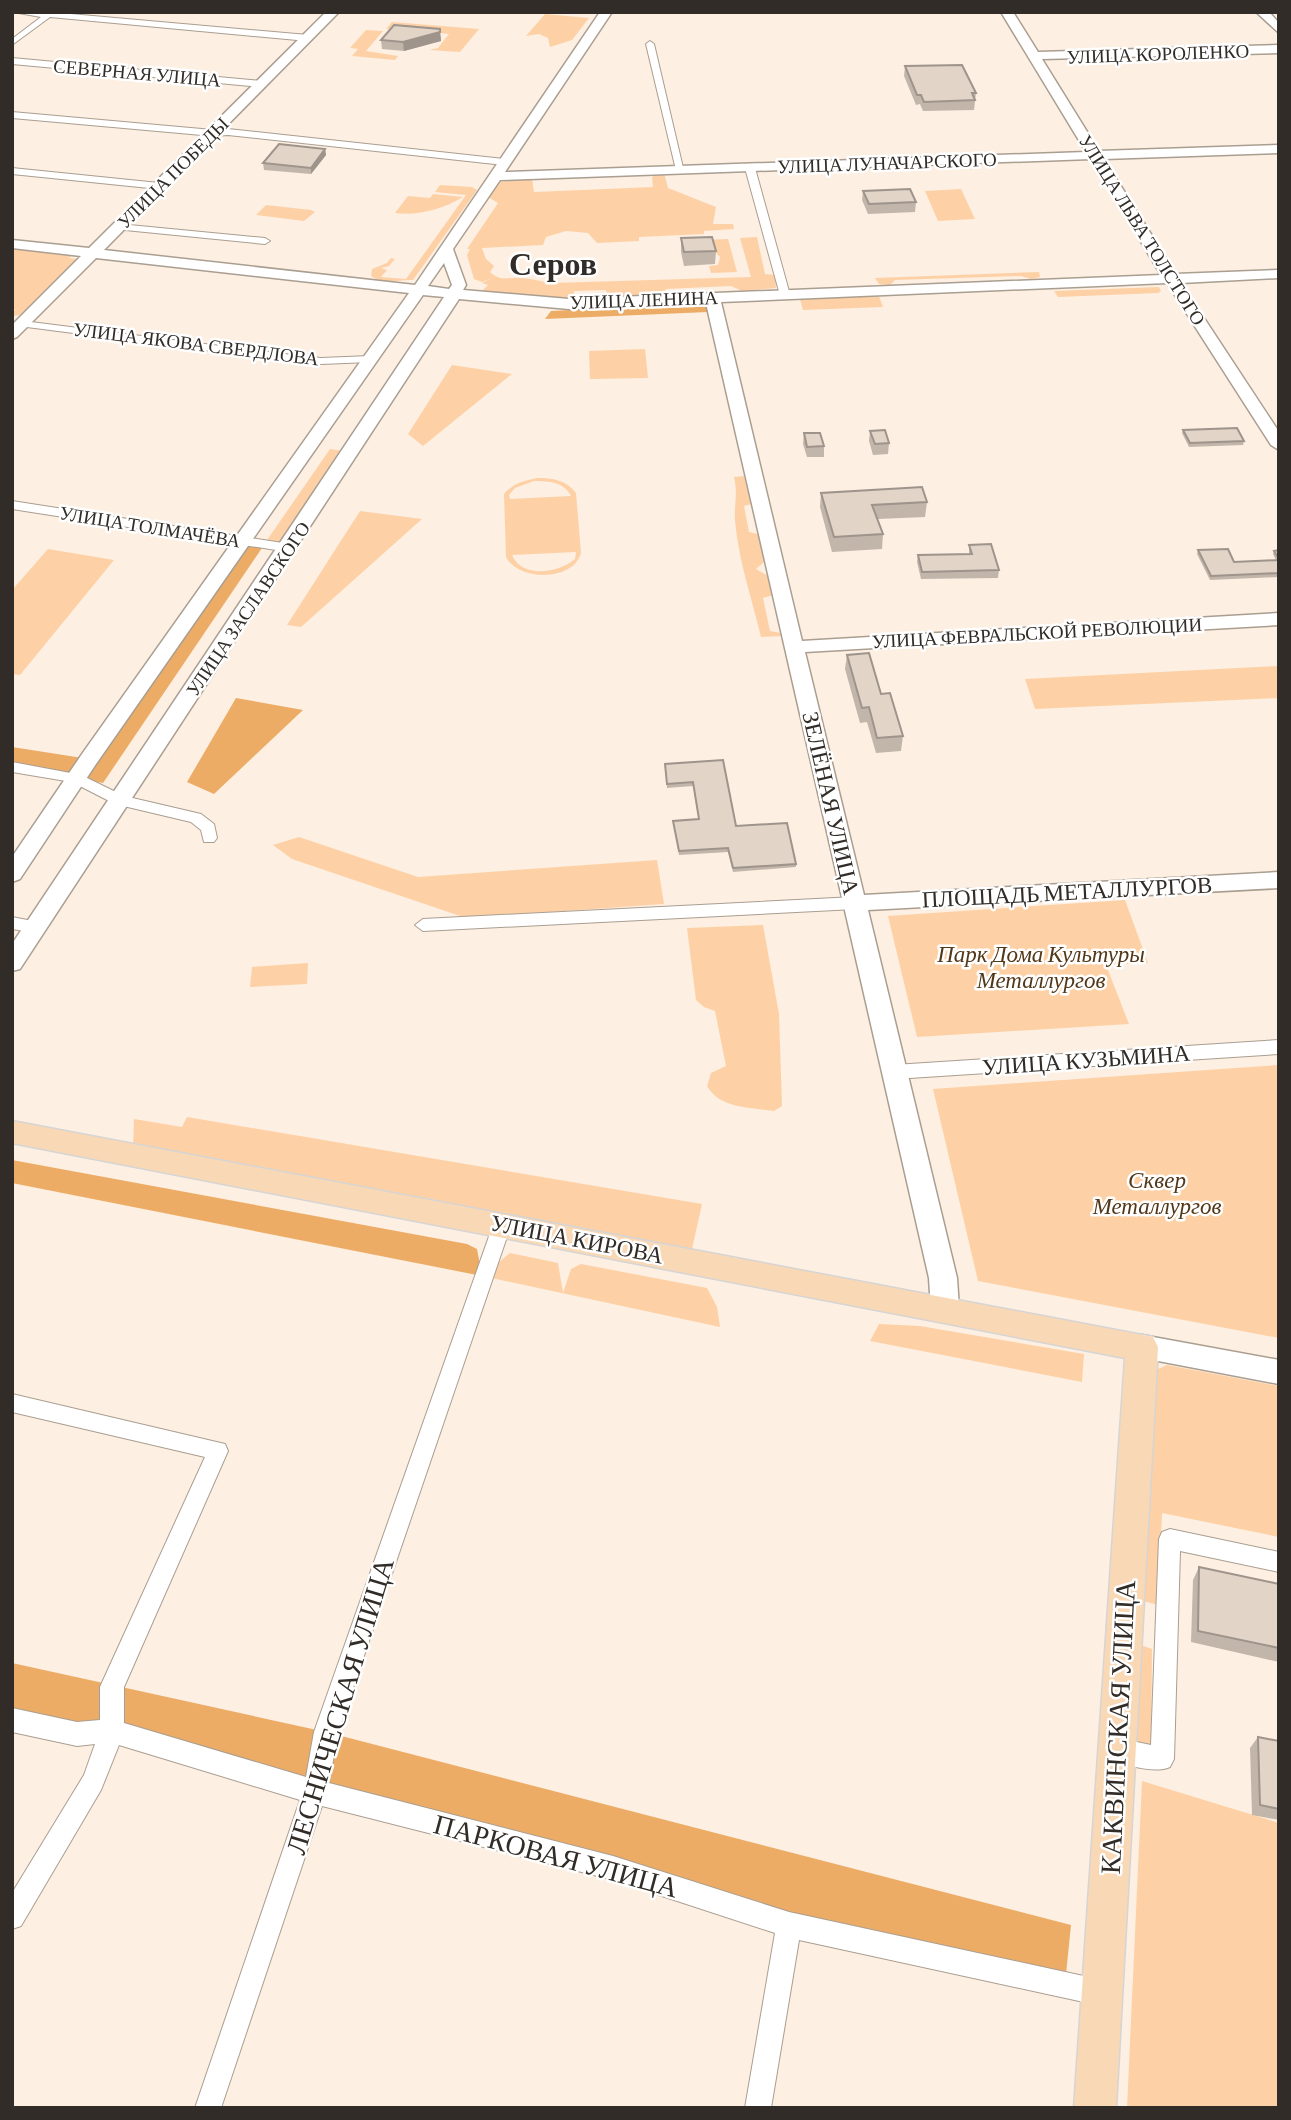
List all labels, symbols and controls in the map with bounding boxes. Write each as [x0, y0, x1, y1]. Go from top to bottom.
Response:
street label: УЛИЦА КОРОЛЕНКО [1066, 40, 1250, 68]
street label: СЕВЕРНАЯ УЛИЦА [52, 55, 222, 91]
street label: УЛИЦА ПОБЕДЫ [113, 113, 233, 233]
street label: УЛИЦА ЛЬВА ТОЛСТОГО [1075, 131, 1209, 329]
street label: УЛИЦА ЛУНАЧАРСКОГО [777, 149, 997, 177]
district label: Серов [509, 246, 597, 282]
street label: УЛИЦА ЛЕНИНА [570, 287, 719, 313]
street label: УЛИЦА ЯКОВА СВЕРДЛОВА [72, 319, 320, 370]
street label: УЛИЦА ТОЛМАЧЁВА [58, 502, 242, 552]
street label: УЛИЦА ЗАСЛАВСКОГО [182, 518, 314, 700]
street label: УЛИЦА ФЕВРАЛЬСКОЙ РЕВОЛЮЦИИ [871, 614, 1203, 652]
street label: ЗЕЛЁНАЯ УЛИЦА [797, 709, 865, 897]
street label: ПЛОЩАДЬ МЕТАЛЛУРГОВ [921, 871, 1213, 913]
park label: Парк Дома Культуры Металлургов [936, 941, 1145, 993]
street label: УЛИЦА КУЗЬМИНА [981, 1040, 1191, 1080]
park label: Сквер Металлургов [1092, 1167, 1221, 1219]
street label: УЛИЦА КИРОВА [488, 1209, 666, 1269]
street label: ЛЕСНИЧЕСКАЯ УЛИЦА [280, 1553, 400, 1858]
street label: КАКВИНСКАЯ УЛИЦА [1095, 1578, 1141, 1875]
street label: ПАРКОВАЯ УЛИЦА [430, 1808, 682, 1904]

